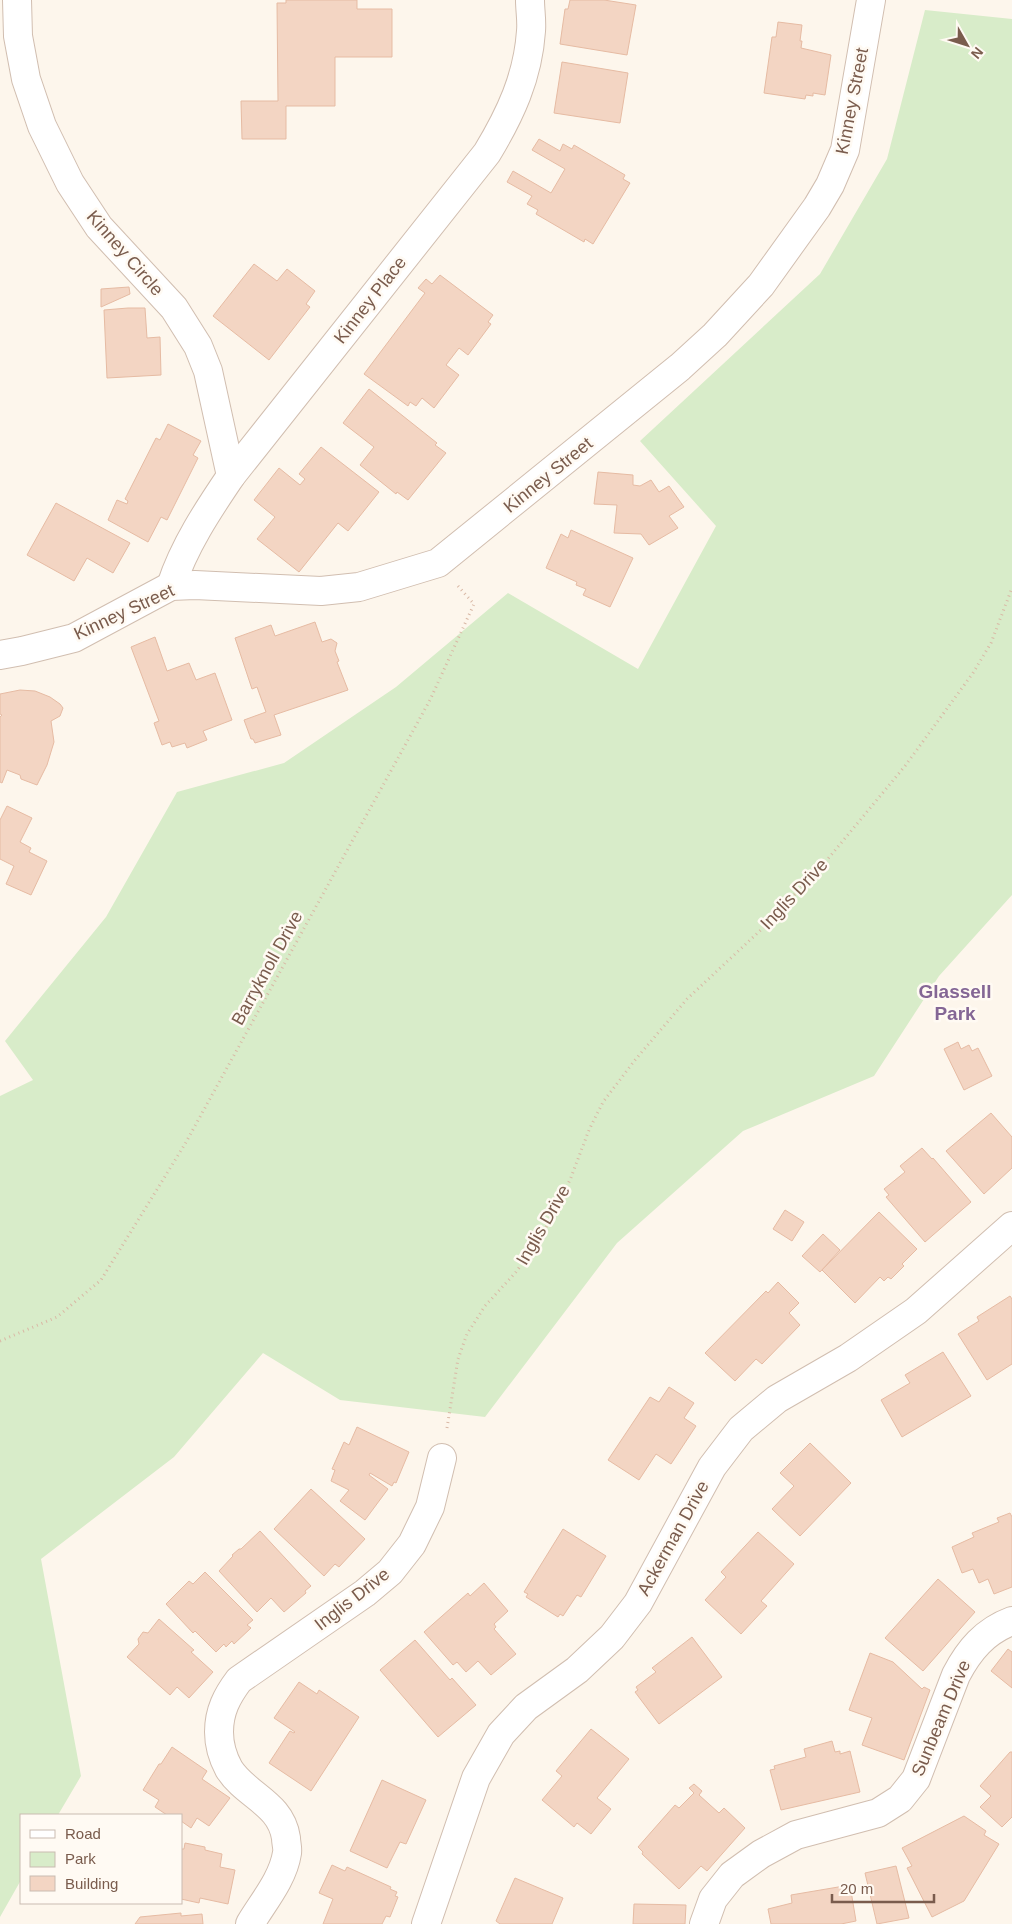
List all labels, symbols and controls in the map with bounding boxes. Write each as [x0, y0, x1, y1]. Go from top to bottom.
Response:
north arrow [942, 20, 992, 70]
text: N [968, 44, 987, 62]
street label: Kinney Street [832, 46, 872, 156]
street label: Kinney Circle [83, 206, 167, 300]
street label: Kinney Place [330, 252, 410, 348]
street label: Kinney Street [500, 433, 596, 517]
street label: Kinney Street [71, 580, 177, 644]
street label: Inglis Drive [756, 855, 832, 933]
street label: Barryknoll Drive [227, 908, 307, 1028]
district label: Glassell Park [919, 981, 991, 1024]
street label: Inglis Drive [512, 1181, 574, 1269]
street label: Ackerman Drive [633, 1477, 713, 1599]
street label: Inglis Drive [311, 1564, 393, 1634]
street label: Sunbeam Drive [908, 1657, 974, 1779]
legend [20, 1814, 182, 1904]
text: Road [65, 1825, 101, 1842]
text: Park [65, 1850, 96, 1867]
scale bar [832, 1872, 934, 1904]
text: Building [65, 1875, 118, 1892]
text: 20 m [840, 1880, 873, 1897]

